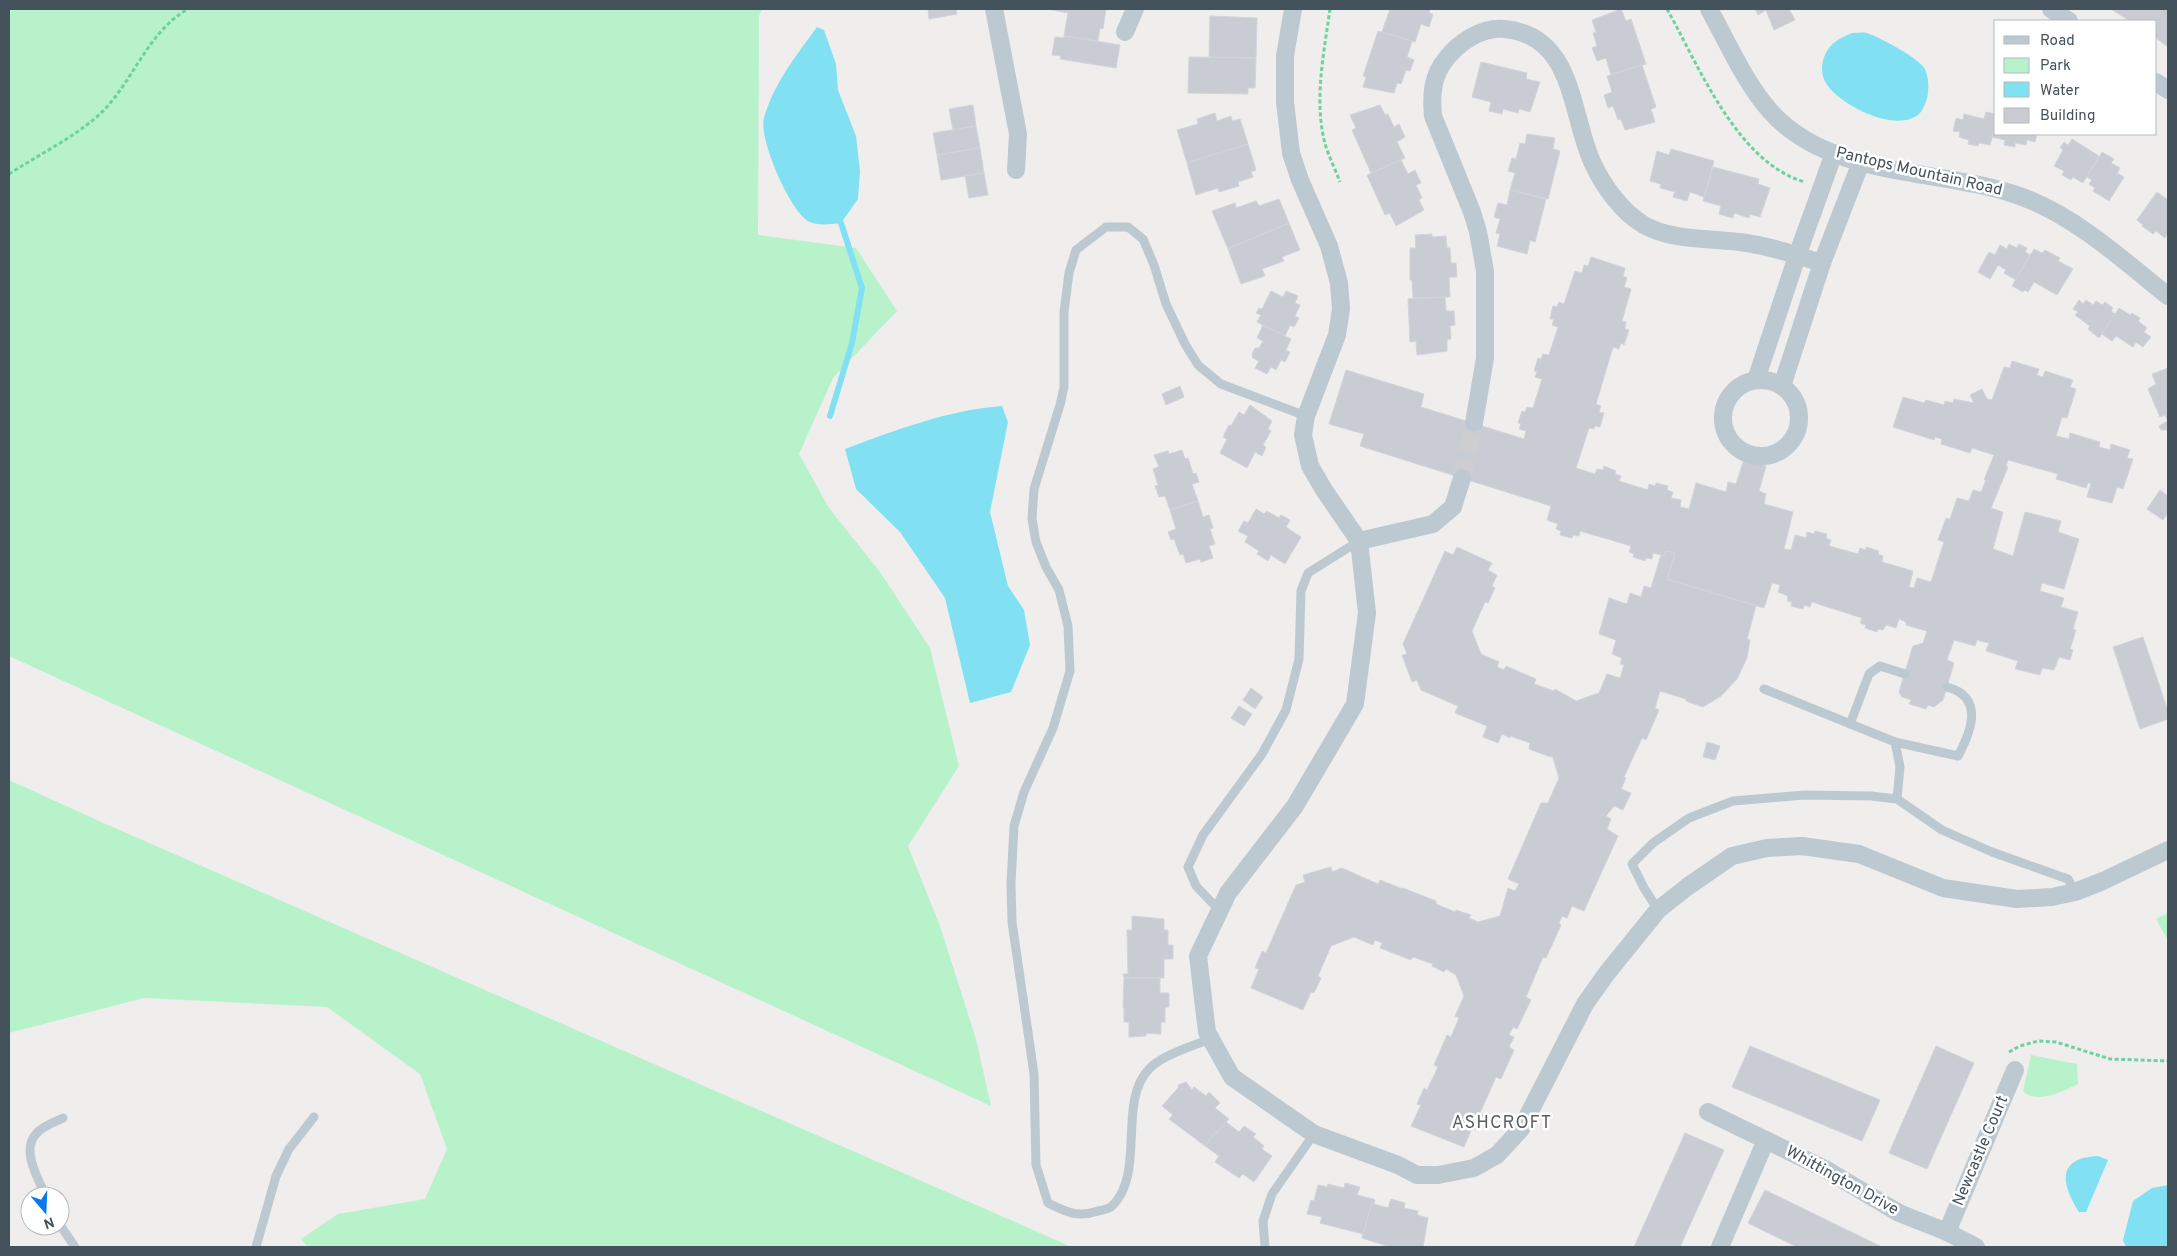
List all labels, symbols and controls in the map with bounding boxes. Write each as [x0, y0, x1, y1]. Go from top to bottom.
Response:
legend [1994, 20, 2157, 135]
text: Road [2040, 32, 2075, 51]
text: Park [2040, 57, 2071, 76]
text: Water [2040, 82, 2080, 101]
text: Building [2040, 107, 2095, 126]
street label: Pantops Mountain Road [1834, 143, 2004, 201]
street label: Newcastle Court [1949, 1093, 2013, 1209]
district label: ASHCROFT [1452, 1112, 1552, 1135]
street label: Whittington Drive [1782, 1142, 1902, 1220]
north arrow [20, 1186, 70, 1236]
text: N [41, 1212, 56, 1232]

